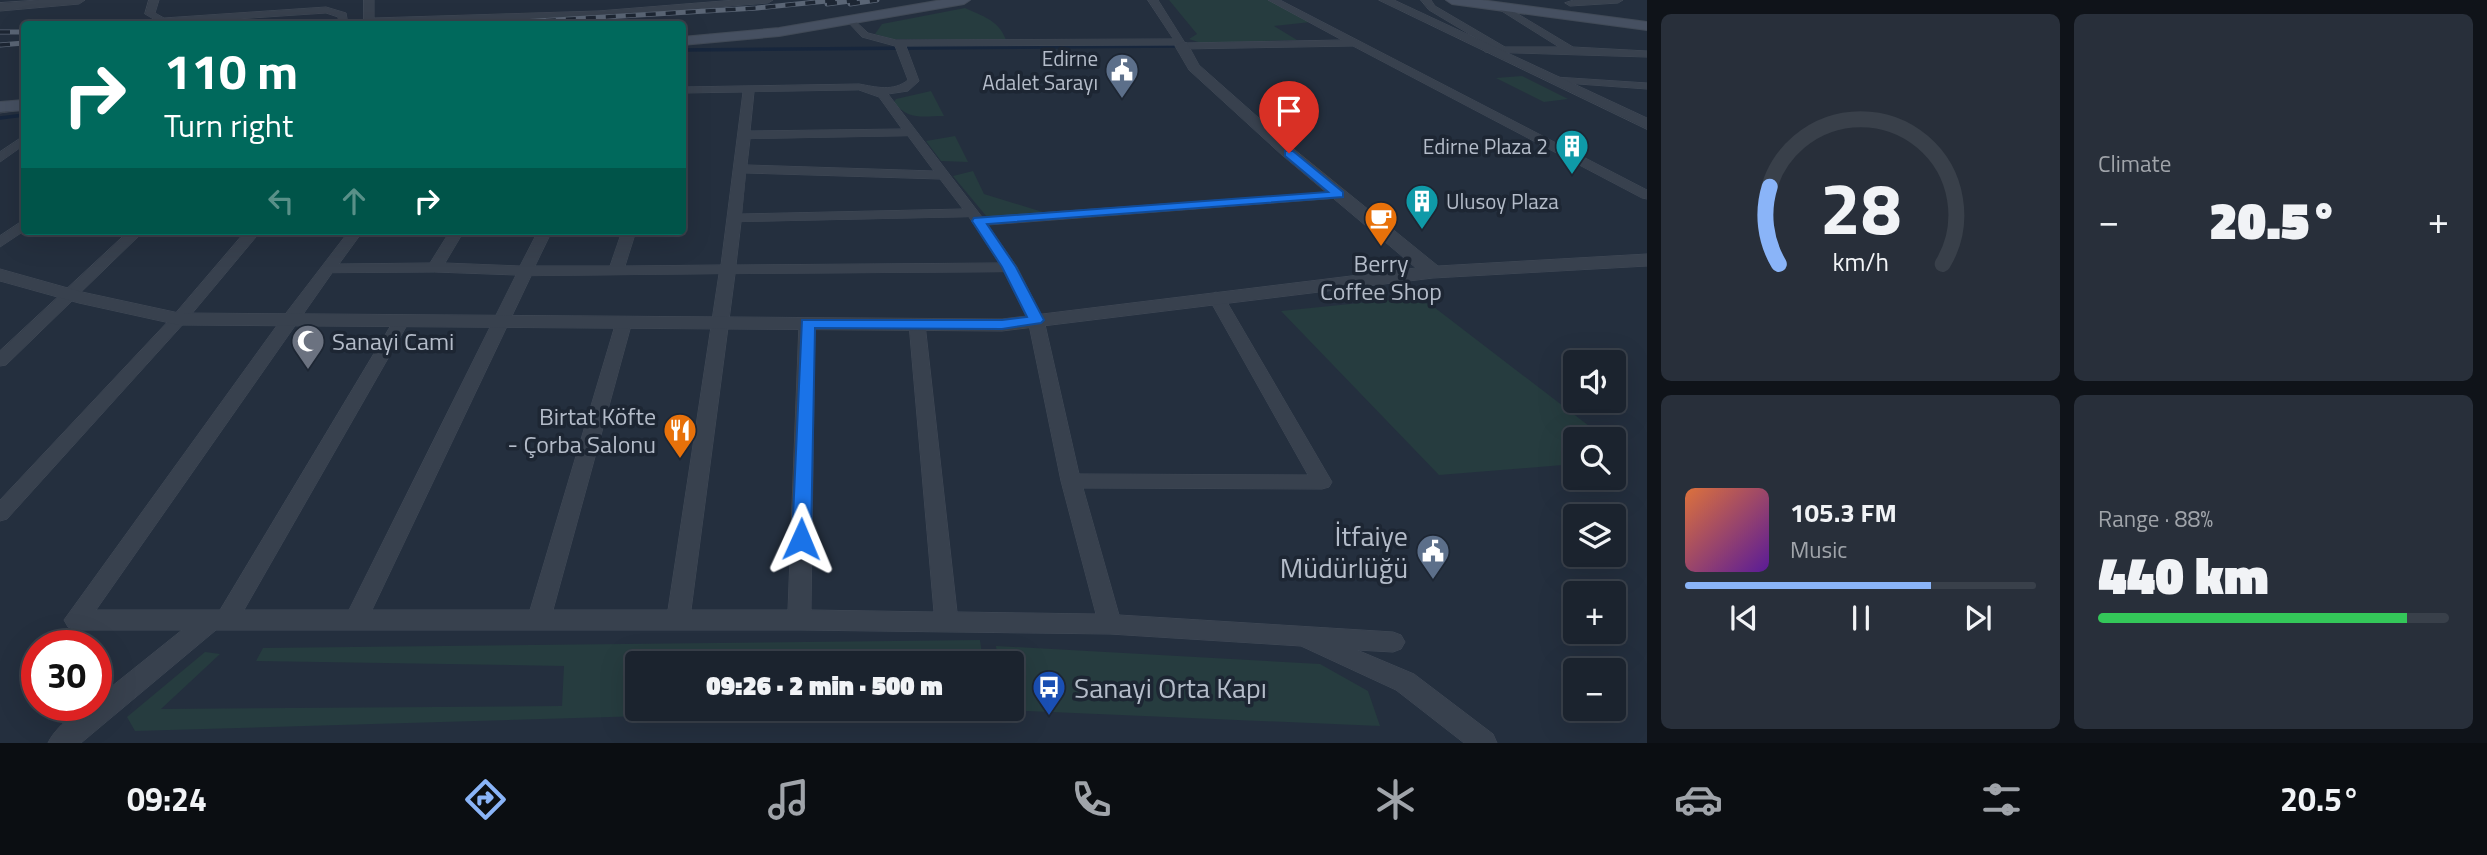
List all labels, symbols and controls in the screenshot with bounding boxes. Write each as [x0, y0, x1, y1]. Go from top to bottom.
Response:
text: 110 m [164, 33, 298, 108]
place label: Edirne Adalet Sarayı [982, 42, 1098, 98]
icon: right [49, 49, 140, 140]
public building icon: Edirne Adalet Sarayı [1103, 51, 1141, 100]
pin [1259, 81, 1319, 153]
icon: arrive [1270, 92, 1308, 130]
text: Turn right [164, 101, 293, 149]
building icon: Edirne Plaza 2 [1553, 127, 1591, 176]
place label: Edirne Plaza 2 [1423, 130, 1548, 162]
text: Climate [2098, 146, 2171, 181]
text: 28 [1820, 152, 1901, 262]
text: 20.5° [2209, 180, 2338, 259]
icon: left [262, 182, 300, 220]
icon: ahead [335, 182, 373, 220]
icon: right [408, 182, 446, 220]
building icon: Ulusoy Plaza [1403, 182, 1441, 231]
place label: Ulusoy Plaza [1446, 185, 1559, 217]
text: − [2098, 191, 2119, 249]
text: + [2428, 191, 2449, 249]
cafe icon: Berry Coffee Shop [1362, 199, 1400, 248]
text: km/h [1832, 242, 1889, 280]
place label: Berry Coffee Shop [1320, 245, 1442, 309]
mosque icon: Sanayi Cami [289, 322, 327, 371]
place label: Sanayi Cami [332, 323, 454, 359]
map controls [1563, 350, 1626, 721]
button: sound [1563, 350, 1626, 413]
place label: Birtat Köfte - Çorba Salonu [508, 398, 656, 462]
restaurant icon: Birtat Köfte - Çorba Salonu [661, 411, 699, 460]
button: search [1563, 427, 1626, 490]
text: 105.3 FM [1790, 493, 1897, 532]
text: Range · 88% [2098, 501, 2213, 536]
position arrow [764, 502, 838, 576]
button: layers [1563, 504, 1626, 567]
place label: İtfaiye Müdürlüğü [1280, 514, 1408, 589]
public building icon: İtfaiye Müdürlüğü [1414, 532, 1452, 581]
text: Music [1790, 532, 1847, 567]
text: 440 km [2098, 535, 2269, 614]
button: + [1563, 581, 1626, 644]
icon: previous [1725, 599, 1763, 637]
icon: pause [1842, 599, 1880, 637]
icon: next [1959, 599, 1997, 637]
speed limit sign: 30 [21, 630, 112, 721]
button: − [1563, 658, 1626, 721]
text: 09:26 · 2 min · 500 m [706, 666, 943, 705]
place label: Sanayi Orta Kapı [1074, 666, 1267, 709]
bus stop icon: Sanayi Orta Kapı [1030, 668, 1068, 717]
text: 09:24 [127, 775, 207, 823]
icon: directions [461, 775, 510, 824]
icon: music [764, 775, 813, 824]
icon: phone [1067, 775, 1116, 824]
icon: climate [1371, 775, 1420, 824]
icon: car [1674, 775, 1723, 824]
icon: filters [1977, 775, 2026, 824]
text: 20.5° [2280, 775, 2360, 823]

